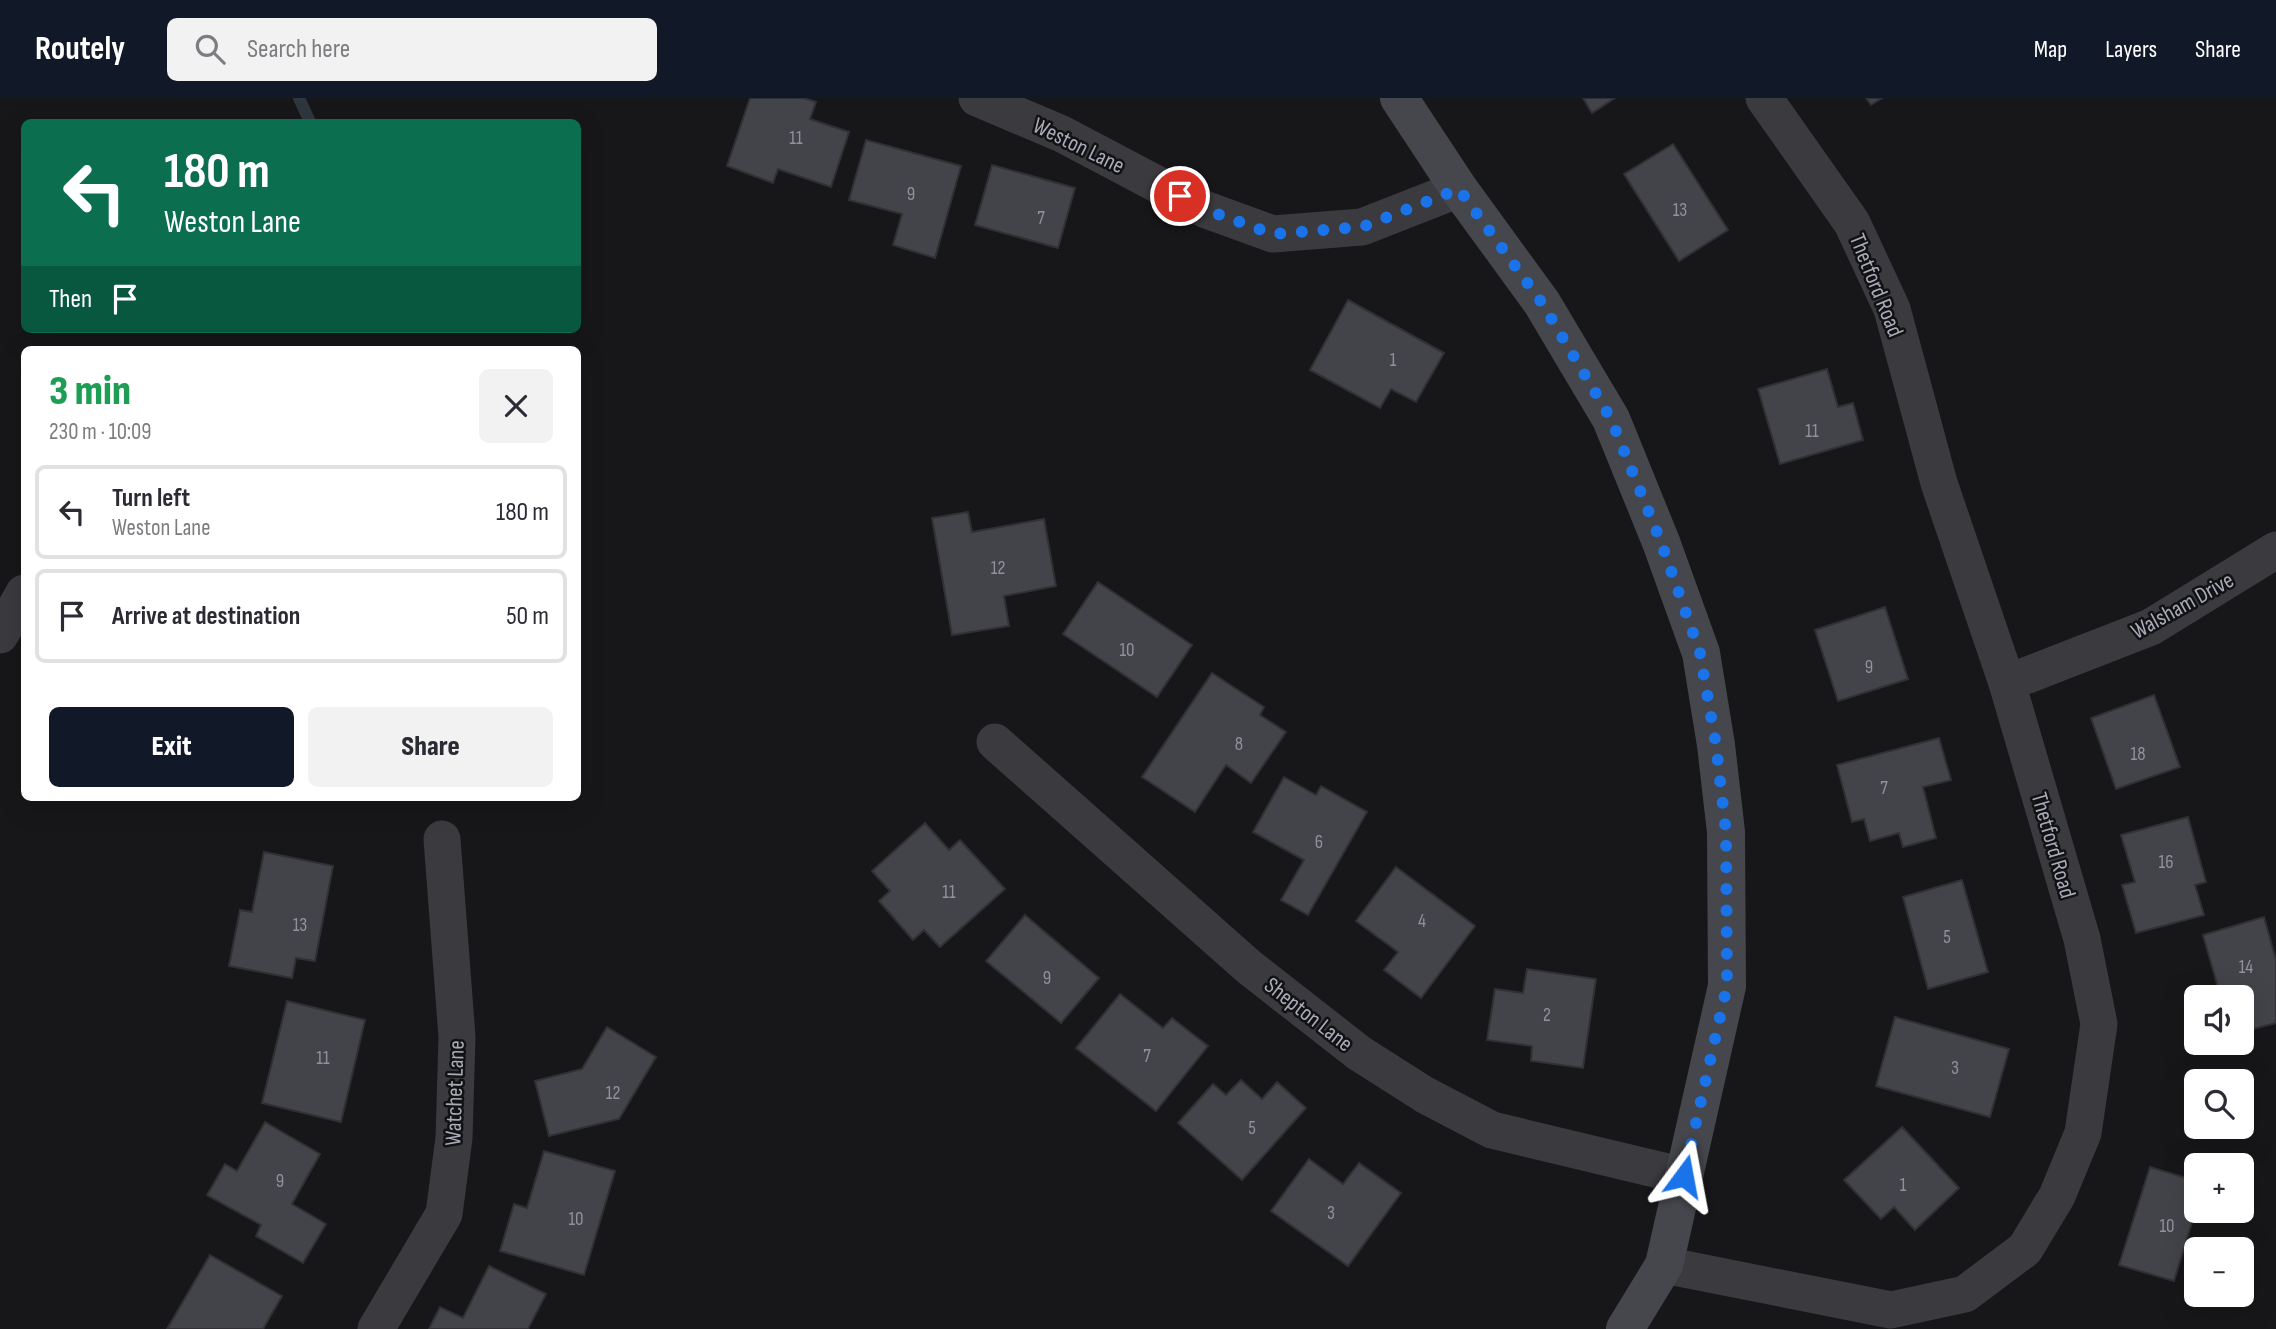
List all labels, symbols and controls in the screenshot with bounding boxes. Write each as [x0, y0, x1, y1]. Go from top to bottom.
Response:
search box [167, 18, 657, 81]
text: Routely [35, 29, 125, 69]
icon: search [191, 30, 229, 68]
text: Search here [247, 34, 350, 65]
text: Map [2034, 35, 2067, 64]
text: Layers [2105, 35, 2157, 64]
text: Share [2195, 35, 2241, 64]
street label: Weston Lane [1028, 112, 1129, 180]
house number: 11 [789, 127, 803, 150]
text: 180 m [164, 143, 270, 202]
icon: left [49, 147, 140, 238]
pin [1150, 166, 1210, 226]
icon: arrive [1161, 177, 1199, 215]
house number: 9 [907, 183, 915, 206]
house number: 13 [1673, 199, 1687, 222]
text: Weston Lane [164, 203, 301, 242]
house number: 7 [1037, 207, 1045, 230]
street label: Thetford Road [1843, 230, 1909, 341]
icon: arrive [106, 280, 144, 318]
text: Then [49, 284, 92, 315]
house number: 1 [1390, 349, 1397, 372]
text: 3 min [49, 366, 131, 417]
button: close [479, 369, 553, 443]
text: 230 m · 10:09 [49, 418, 152, 446]
house number: 11 [1805, 420, 1819, 443]
text: Turn left [112, 483, 190, 514]
icon: left [53, 493, 91, 531]
text: 180 m [496, 497, 549, 528]
text: Weston Lane [112, 514, 210, 542]
house number: 12 [991, 557, 1005, 580]
street label: Walsham Drive [2126, 566, 2239, 646]
icon: arrive [53, 597, 91, 635]
text: Arrive at destination [112, 601, 300, 632]
text: 50 m [506, 601, 549, 632]
house number: 10 [1119, 639, 1135, 662]
house number: 9 [1865, 656, 1873, 679]
button: Exit [49, 707, 294, 787]
button: Share [308, 707, 553, 787]
house number: 8 [1235, 733, 1243, 756]
house number: 18 [2131, 743, 2145, 766]
house number: 7 [1880, 777, 1888, 800]
street label: Thetford Road [2025, 789, 2081, 901]
house number: 6 [1315, 831, 1323, 854]
house number: 16 [2159, 851, 2173, 874]
house number: 11 [942, 881, 956, 904]
house number: 4 [1418, 910, 1426, 933]
house number: 13 [293, 914, 307, 937]
house number: 5 [1943, 926, 1951, 949]
house number: 14 [2239, 956, 2253, 979]
house number: 9 [1043, 967, 1051, 990]
street label: Shepton Lane [1258, 971, 1358, 1058]
map controls [2184, 985, 2254, 1307]
button: sound [2184, 985, 2254, 1055]
house number: 2 [1543, 1004, 1551, 1027]
street label: Watchet Lane [439, 1040, 471, 1146]
house number: 7 [1143, 1045, 1151, 1068]
house number: 11 [316, 1047, 330, 1070]
house number: 3 [1951, 1057, 1959, 1080]
button: search [2184, 1069, 2254, 1139]
house number: 12 [606, 1082, 620, 1105]
house number: 5 [1248, 1117, 1256, 1140]
position arrow [1647, 1139, 1721, 1213]
button: + [2184, 1153, 2254, 1223]
house number: 9 [276, 1170, 284, 1193]
house number: 1 [1900, 1174, 1907, 1197]
house number: 3 [1327, 1202, 1335, 1225]
house number: 10 [568, 1208, 584, 1231]
house number: 10 [2159, 1215, 2175, 1238]
button: − [2184, 1237, 2254, 1307]

